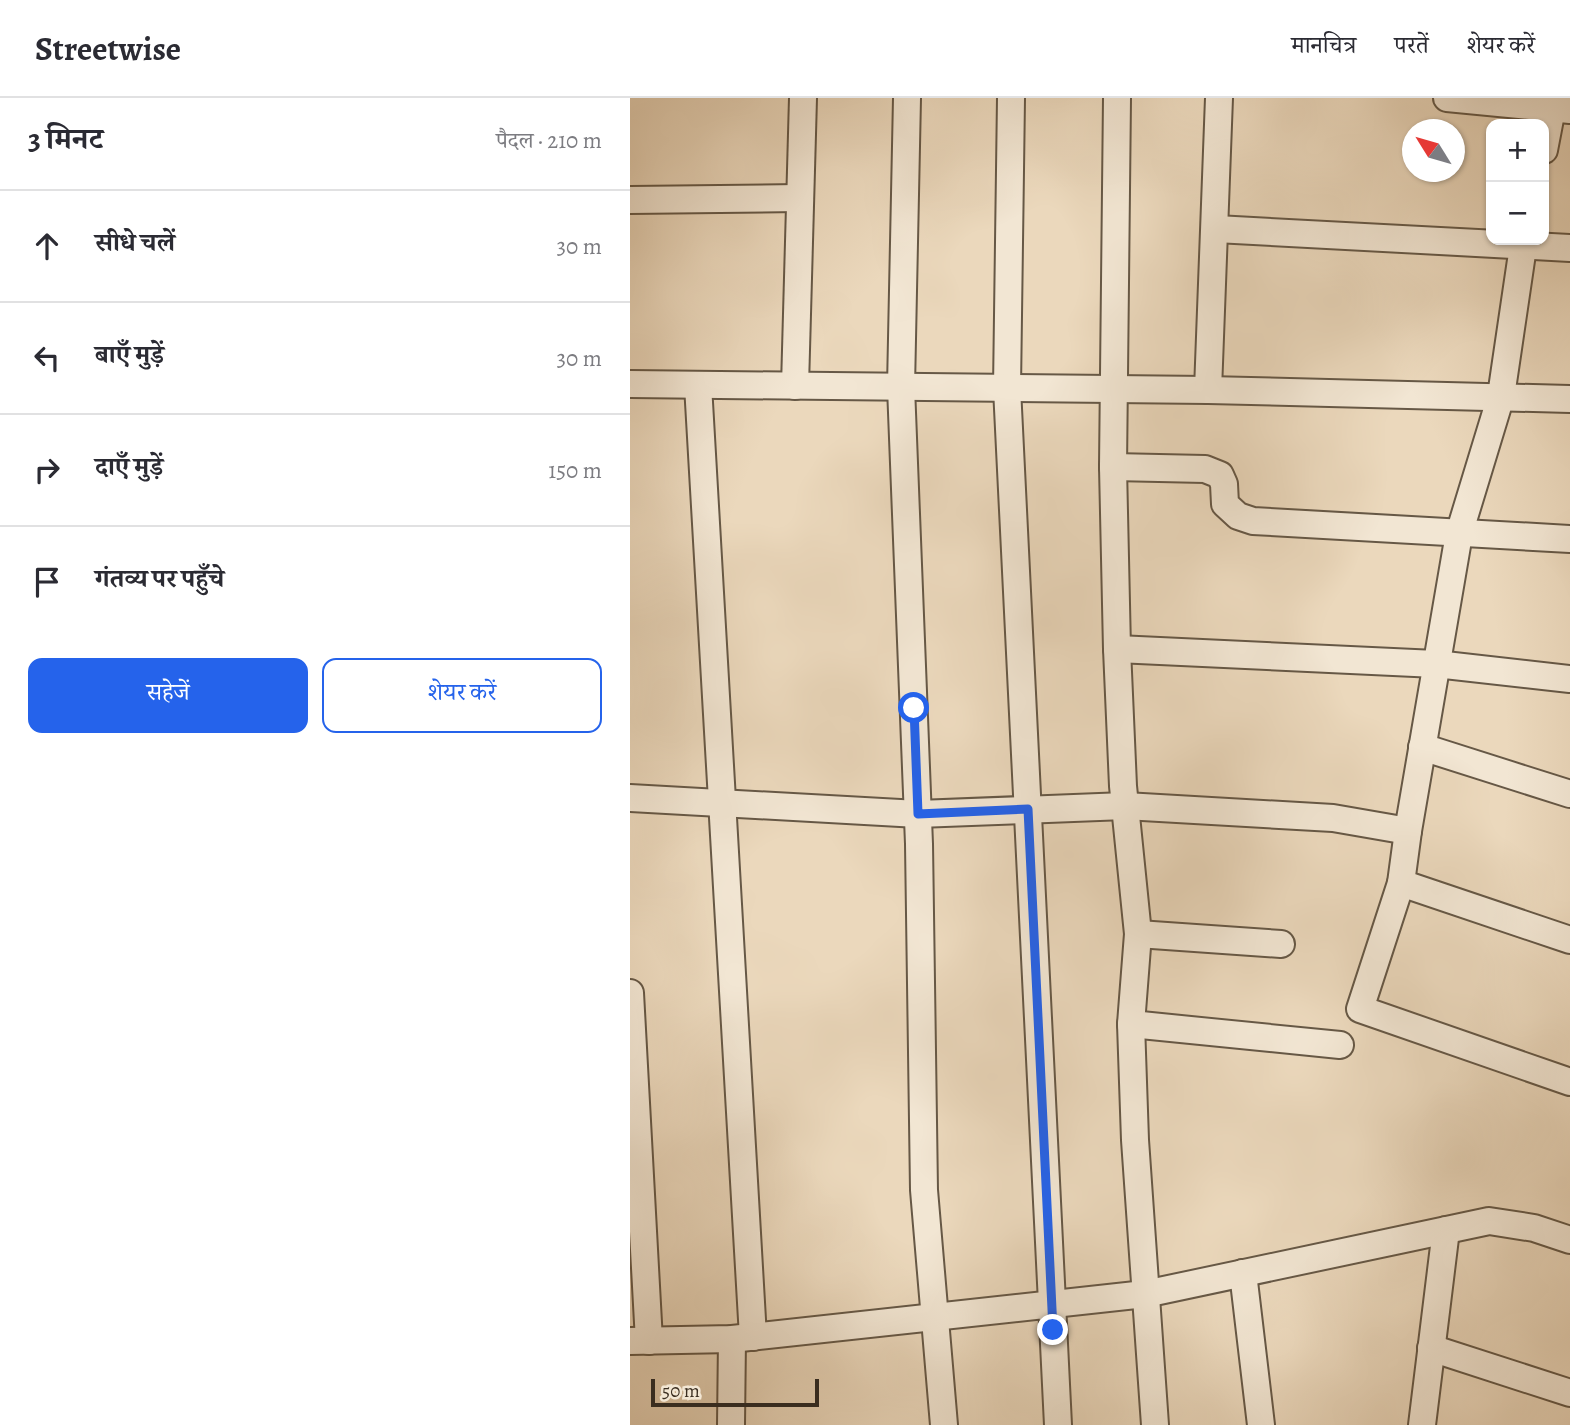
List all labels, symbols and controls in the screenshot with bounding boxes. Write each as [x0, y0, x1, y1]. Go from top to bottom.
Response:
text: Streetwise [35, 26, 181, 71]
text: मानचित्र [1291, 29, 1356, 61]
text: परतें [1394, 29, 1429, 61]
text: शेयर करें [1467, 29, 1535, 61]
text: 3 मिनट [28, 119, 103, 159]
north arrow [1402, 119, 1465, 182]
map controls [1486, 119, 1549, 245]
button: + [1486, 119, 1549, 182]
text: पैदल · 210 m [496, 125, 602, 156]
button: − [1486, 182, 1549, 245]
text: सीधे चलें [95, 225, 175, 260]
icon: ahead [28, 227, 66, 265]
text: 30 m [556, 231, 602, 262]
text: बाएँ मुड़ें [95, 337, 164, 372]
icon: left [28, 339, 66, 377]
text: 30 m [556, 343, 602, 374]
text: दाएँ मुड़ें [95, 449, 163, 484]
icon: right [28, 451, 66, 489]
text: 150 m [548, 455, 602, 486]
text: गंतव्य पर पहुँचे [95, 561, 224, 596]
icon: arrive [28, 563, 66, 601]
button: सहेजें [28, 658, 308, 733]
button: शेयर करें [322, 658, 602, 733]
route start [898, 692, 929, 723]
route end [1037, 1314, 1068, 1345]
scale bar [651, 1376, 819, 1408]
text: 50 m [662, 1378, 700, 1404]

